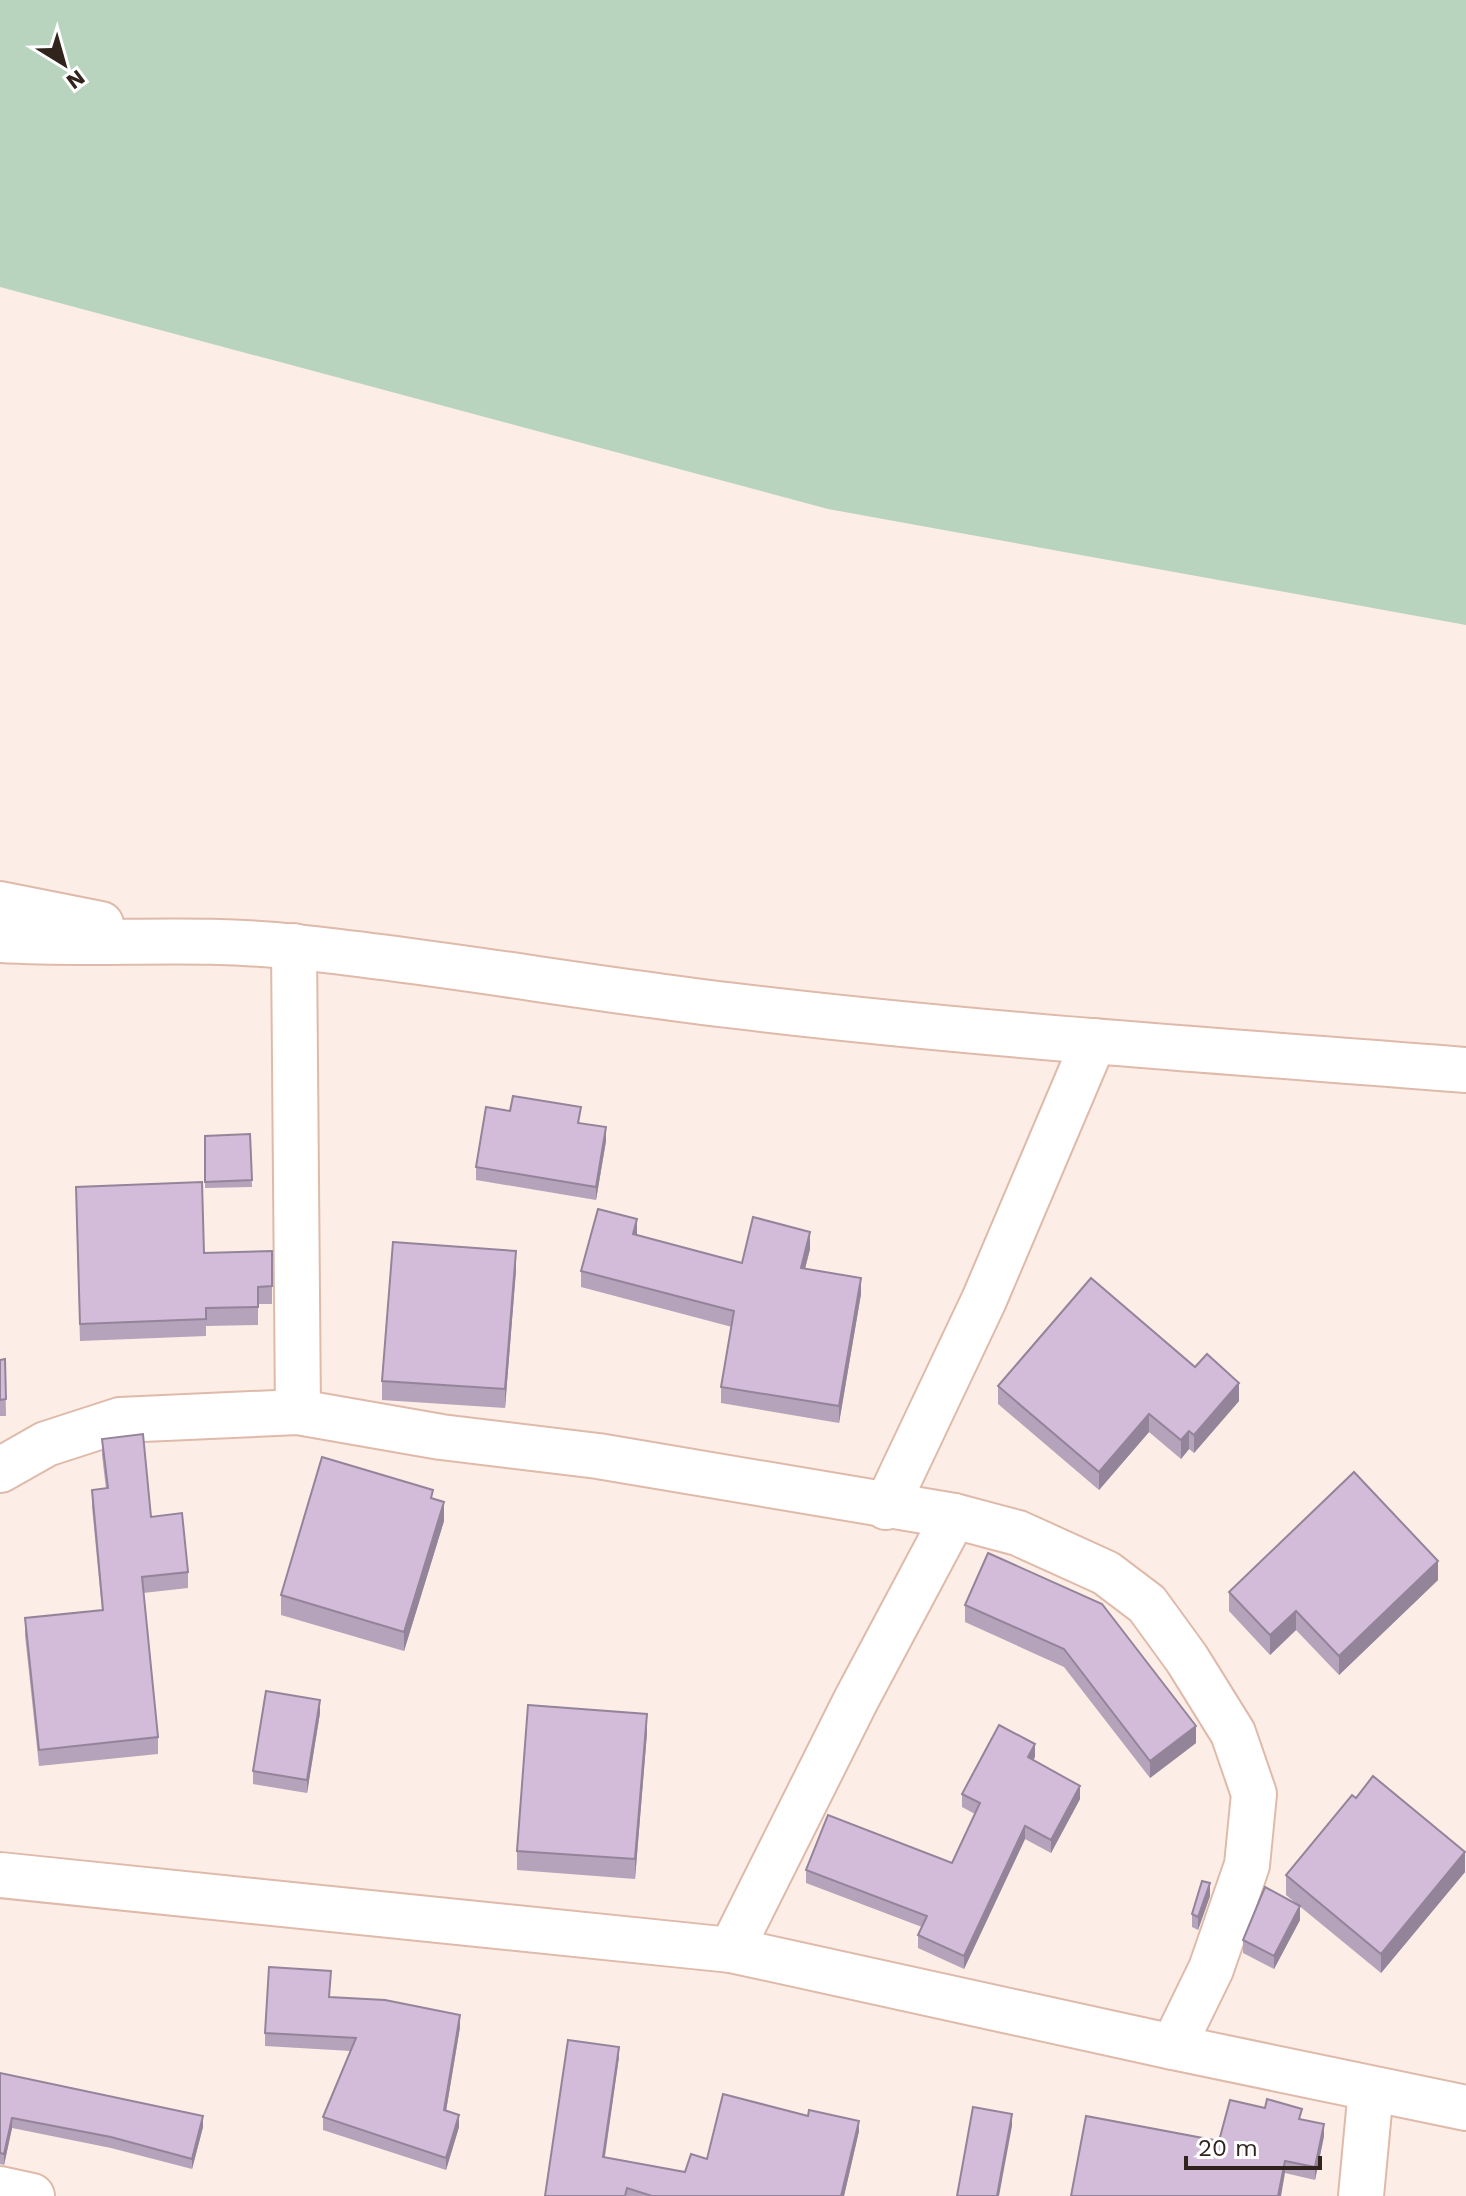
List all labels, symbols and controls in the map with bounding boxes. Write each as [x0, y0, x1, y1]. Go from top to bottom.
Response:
north arrow [24, 24, 104, 104]
text: N [62, 65, 90, 94]
scale bar [1186, 2120, 1320, 2170]
text: 20 m [1198, 2134, 1258, 2162]

